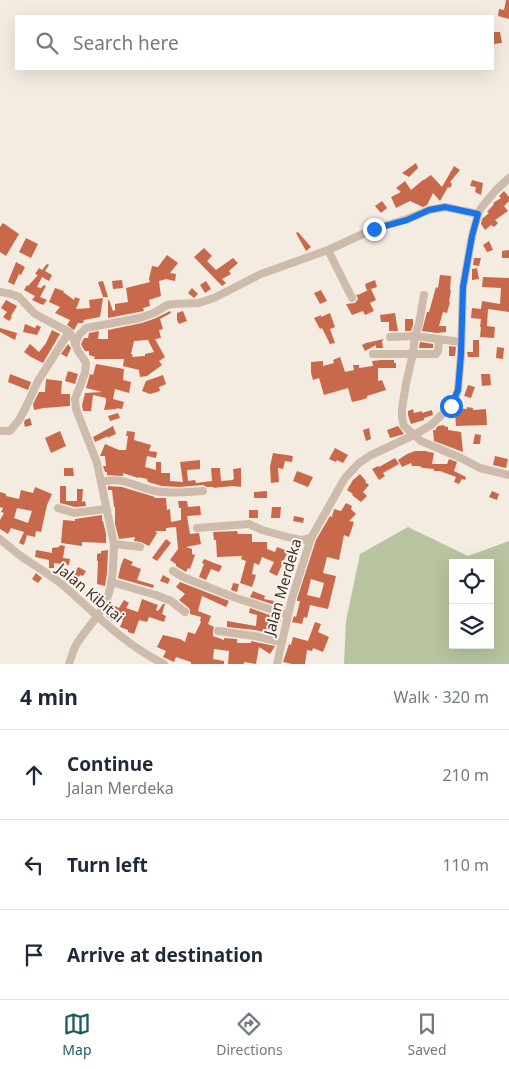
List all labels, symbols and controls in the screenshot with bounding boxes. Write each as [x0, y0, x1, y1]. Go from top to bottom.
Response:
search box [15, 15, 494, 70]
icon: search [33, 29, 61, 57]
text: Search here [73, 30, 179, 56]
route end [363, 218, 386, 241]
route start [440, 395, 463, 418]
street label: Jalan Merdeka [258, 536, 305, 639]
street label: Jalan Kibitai [51, 557, 128, 626]
map controls [449, 559, 494, 649]
button: locate [449, 559, 494, 604]
button: layers [449, 604, 494, 649]
text: 4 min [20, 683, 78, 711]
text: Walk · 320 m [394, 686, 489, 708]
text: Continue [67, 751, 153, 777]
icon: ahead [20, 761, 48, 789]
text: 210 m [442, 764, 489, 786]
text: Jalan Merdeka [67, 777, 174, 799]
icon: left [20, 851, 48, 879]
text: Turn left [67, 852, 148, 878]
text: 110 m [442, 854, 489, 876]
icon: arrive [20, 941, 48, 969]
text: Arrive at destination [67, 942, 263, 968]
tab: Map [62, 1010, 92, 1059]
tab: Directions [216, 1010, 283, 1059]
tab: Saved [407, 1010, 447, 1059]

